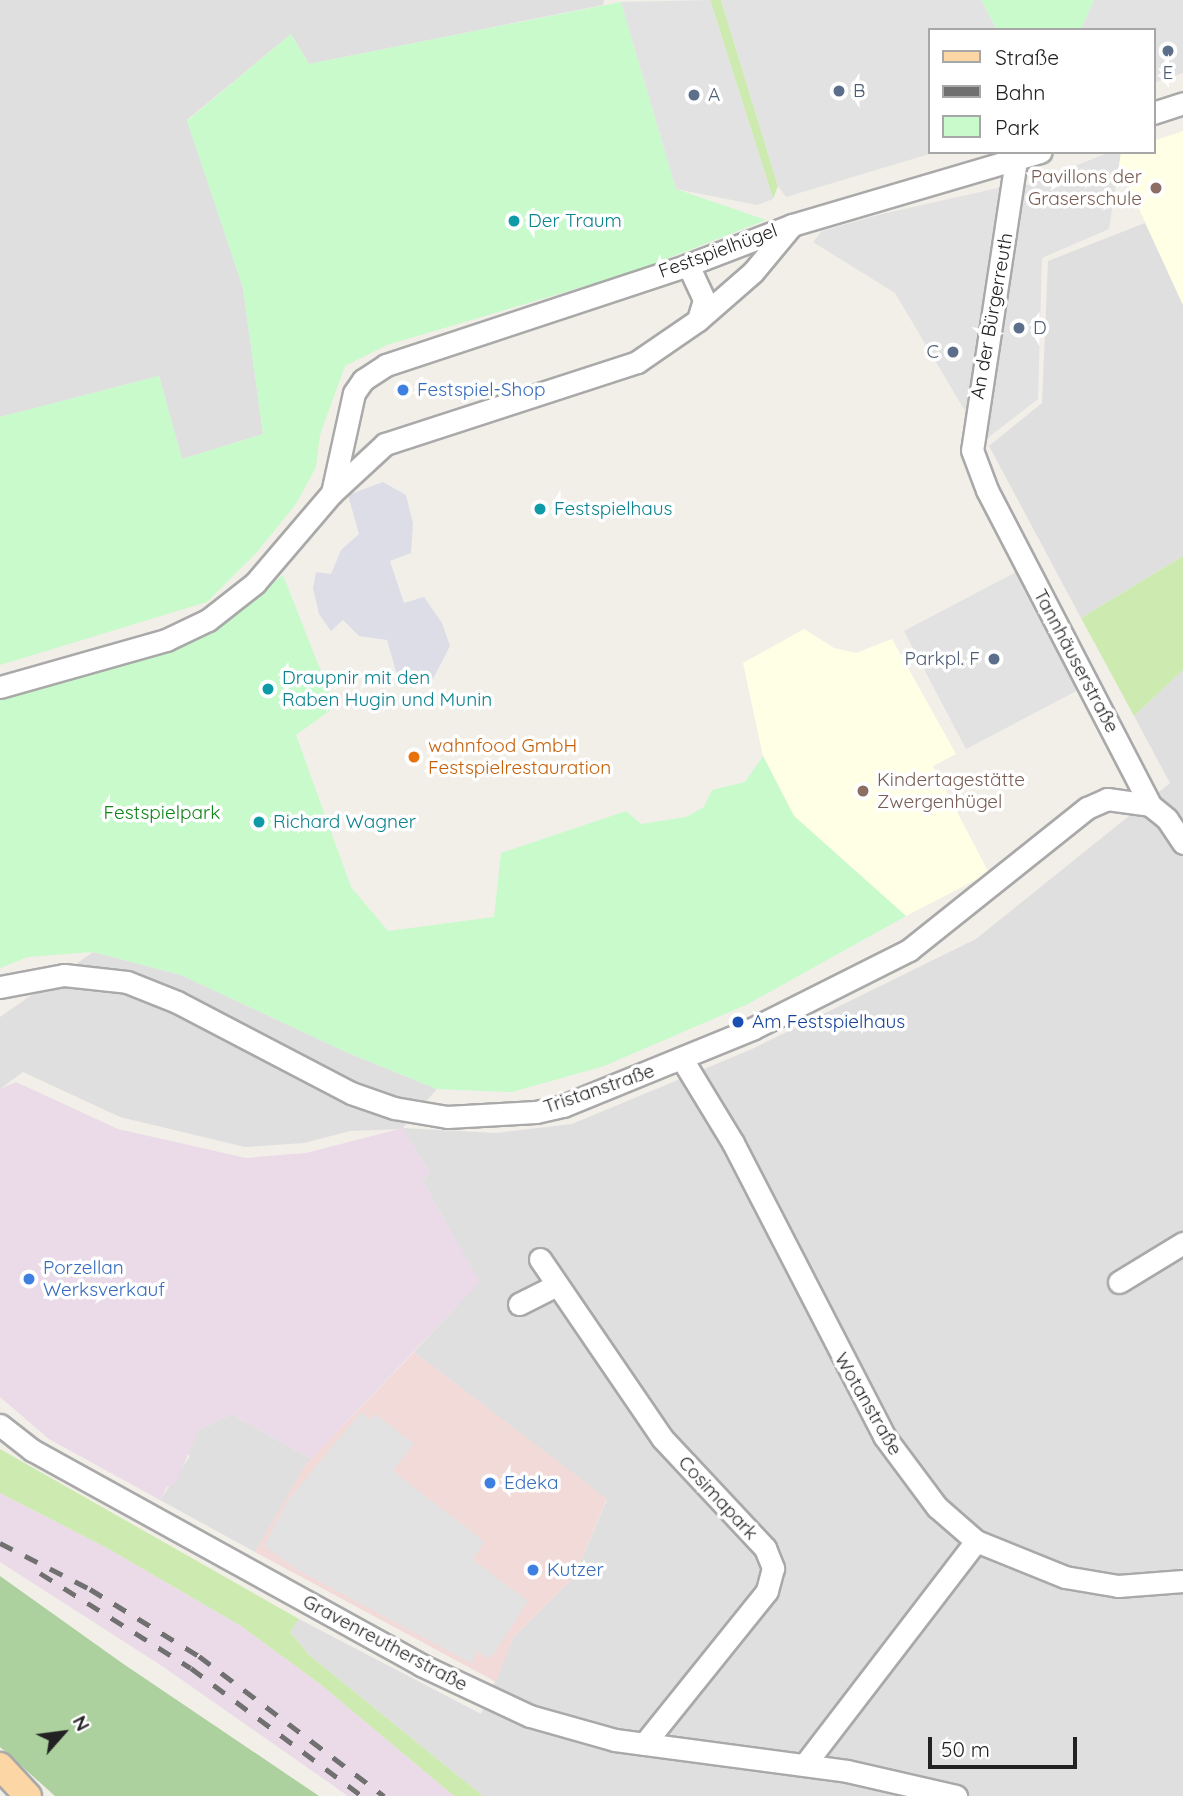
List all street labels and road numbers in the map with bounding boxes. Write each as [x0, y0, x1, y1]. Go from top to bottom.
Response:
street label: Festspielhügel [656, 219, 780, 283]
street label: An der Bürgerreuth [966, 231, 1018, 401]
street label: Tannhäuserstraße [1029, 585, 1123, 737]
street label: Tristanstraße [541, 1059, 657, 1119]
street label: Wotanstraße [829, 1349, 907, 1459]
street label: Cosimapark [673, 1451, 763, 1545]
street label: Gravenreutherstraße [299, 1590, 471, 1696]

